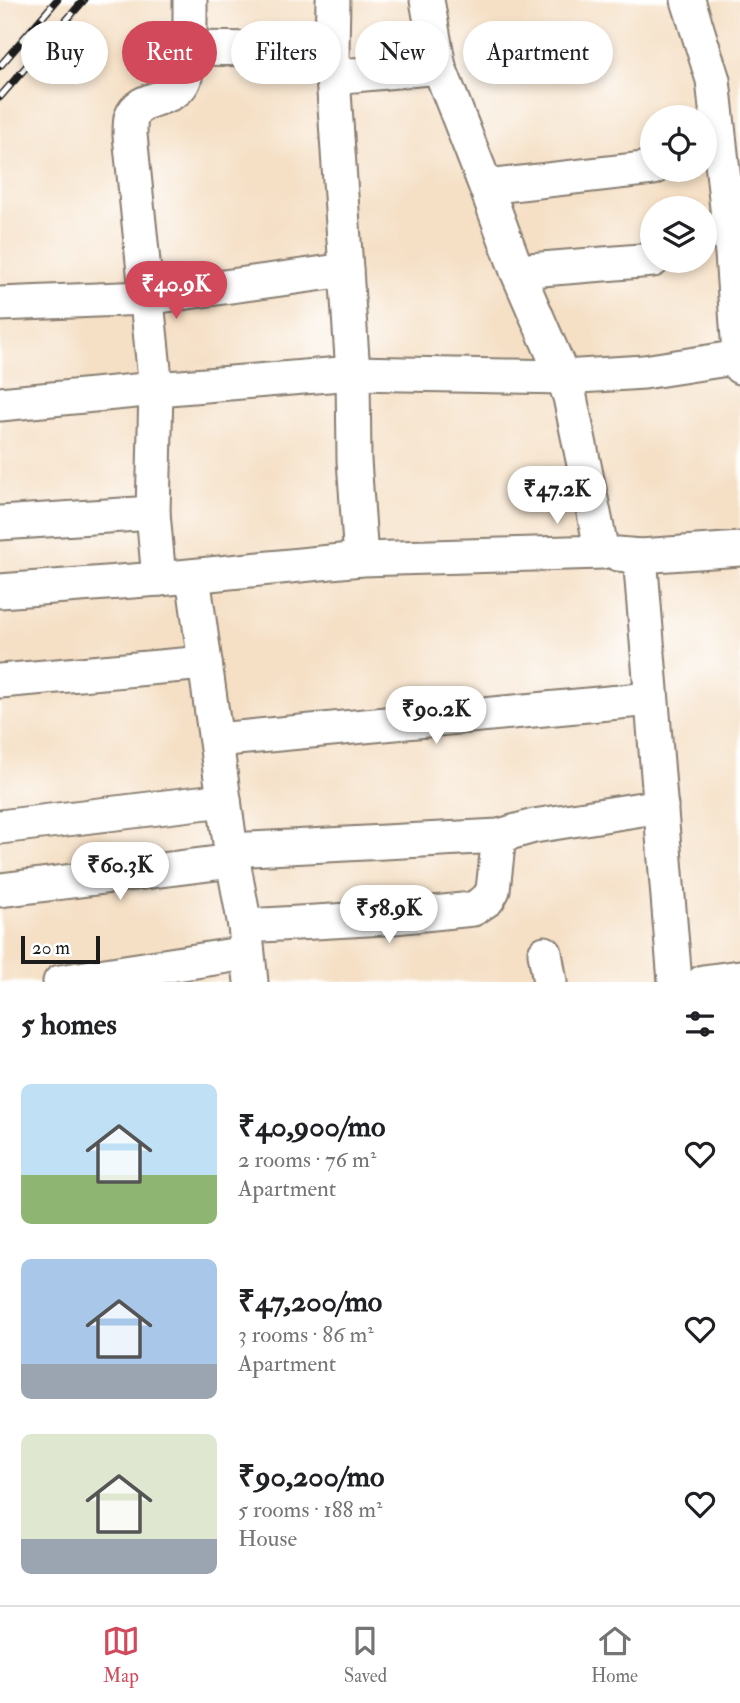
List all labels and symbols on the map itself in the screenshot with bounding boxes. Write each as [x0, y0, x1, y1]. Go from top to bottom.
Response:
pin: ₹40.9K [119, 262, 233, 321]
pin: ₹47.2K [500, 466, 614, 526]
pin: ₹90.2K [379, 686, 493, 746]
pin: ₹60.3K [63, 842, 177, 902]
pin: ₹58.9K [332, 886, 446, 945]
scale bar [21, 933, 100, 965]

